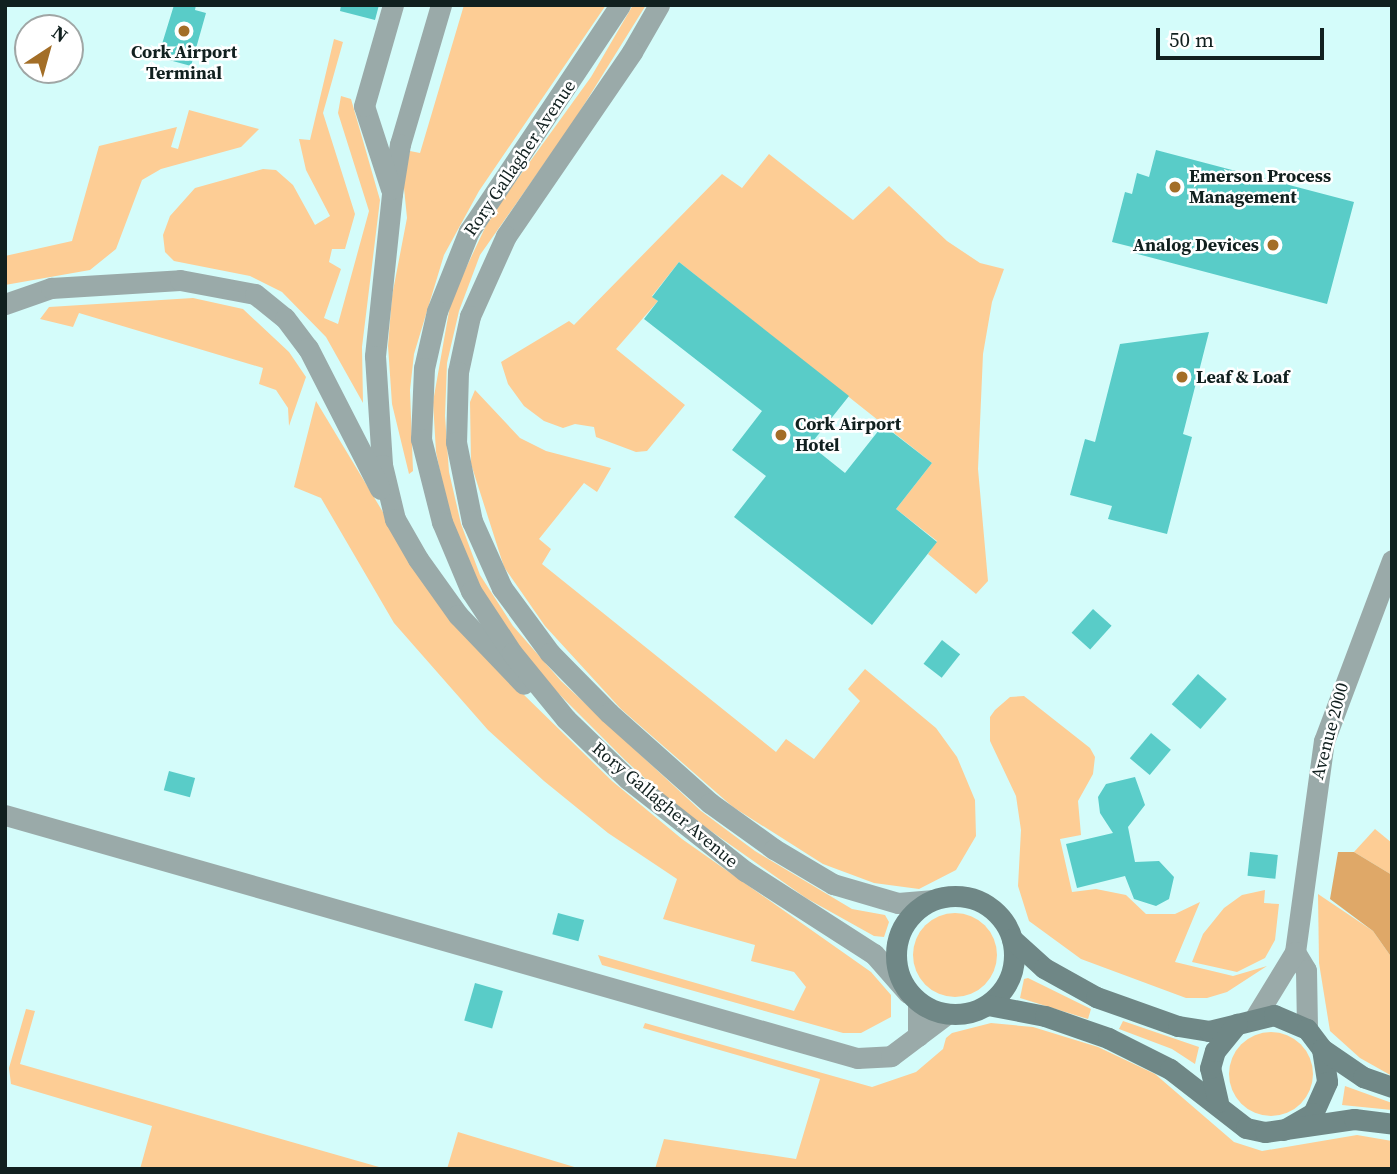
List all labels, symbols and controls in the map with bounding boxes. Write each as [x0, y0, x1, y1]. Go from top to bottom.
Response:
north arrow [14, 14, 84, 84]
scale bar [1159, 14, 1327, 58]
text: N [47, 19, 73, 48]
marker: Cork Airport Terminal [176, 23, 192, 39]
text: 50 m [1169, 25, 1214, 54]
place label: Cork Airport Terminal [131, 42, 237, 84]
street label: Rory Gallagher Avenue [460, 76, 580, 240]
place label: Emerson Process Management [1189, 166, 1331, 208]
marker: Emerson Process Management [1167, 179, 1183, 195]
place label: Analog Devices [1133, 234, 1259, 256]
marker: Analog Devices [1265, 237, 1281, 253]
place label: Leaf & Loaf [1196, 366, 1289, 388]
marker: Leaf & Loaf [1174, 369, 1190, 385]
place label: Cork Airport Hotel [795, 414, 901, 457]
marker: Cork Airport Hotel [773, 427, 789, 443]
street label: Avenue 2000 [1307, 680, 1353, 782]
street label: Rory Gallagher Avenue [588, 738, 742, 872]

